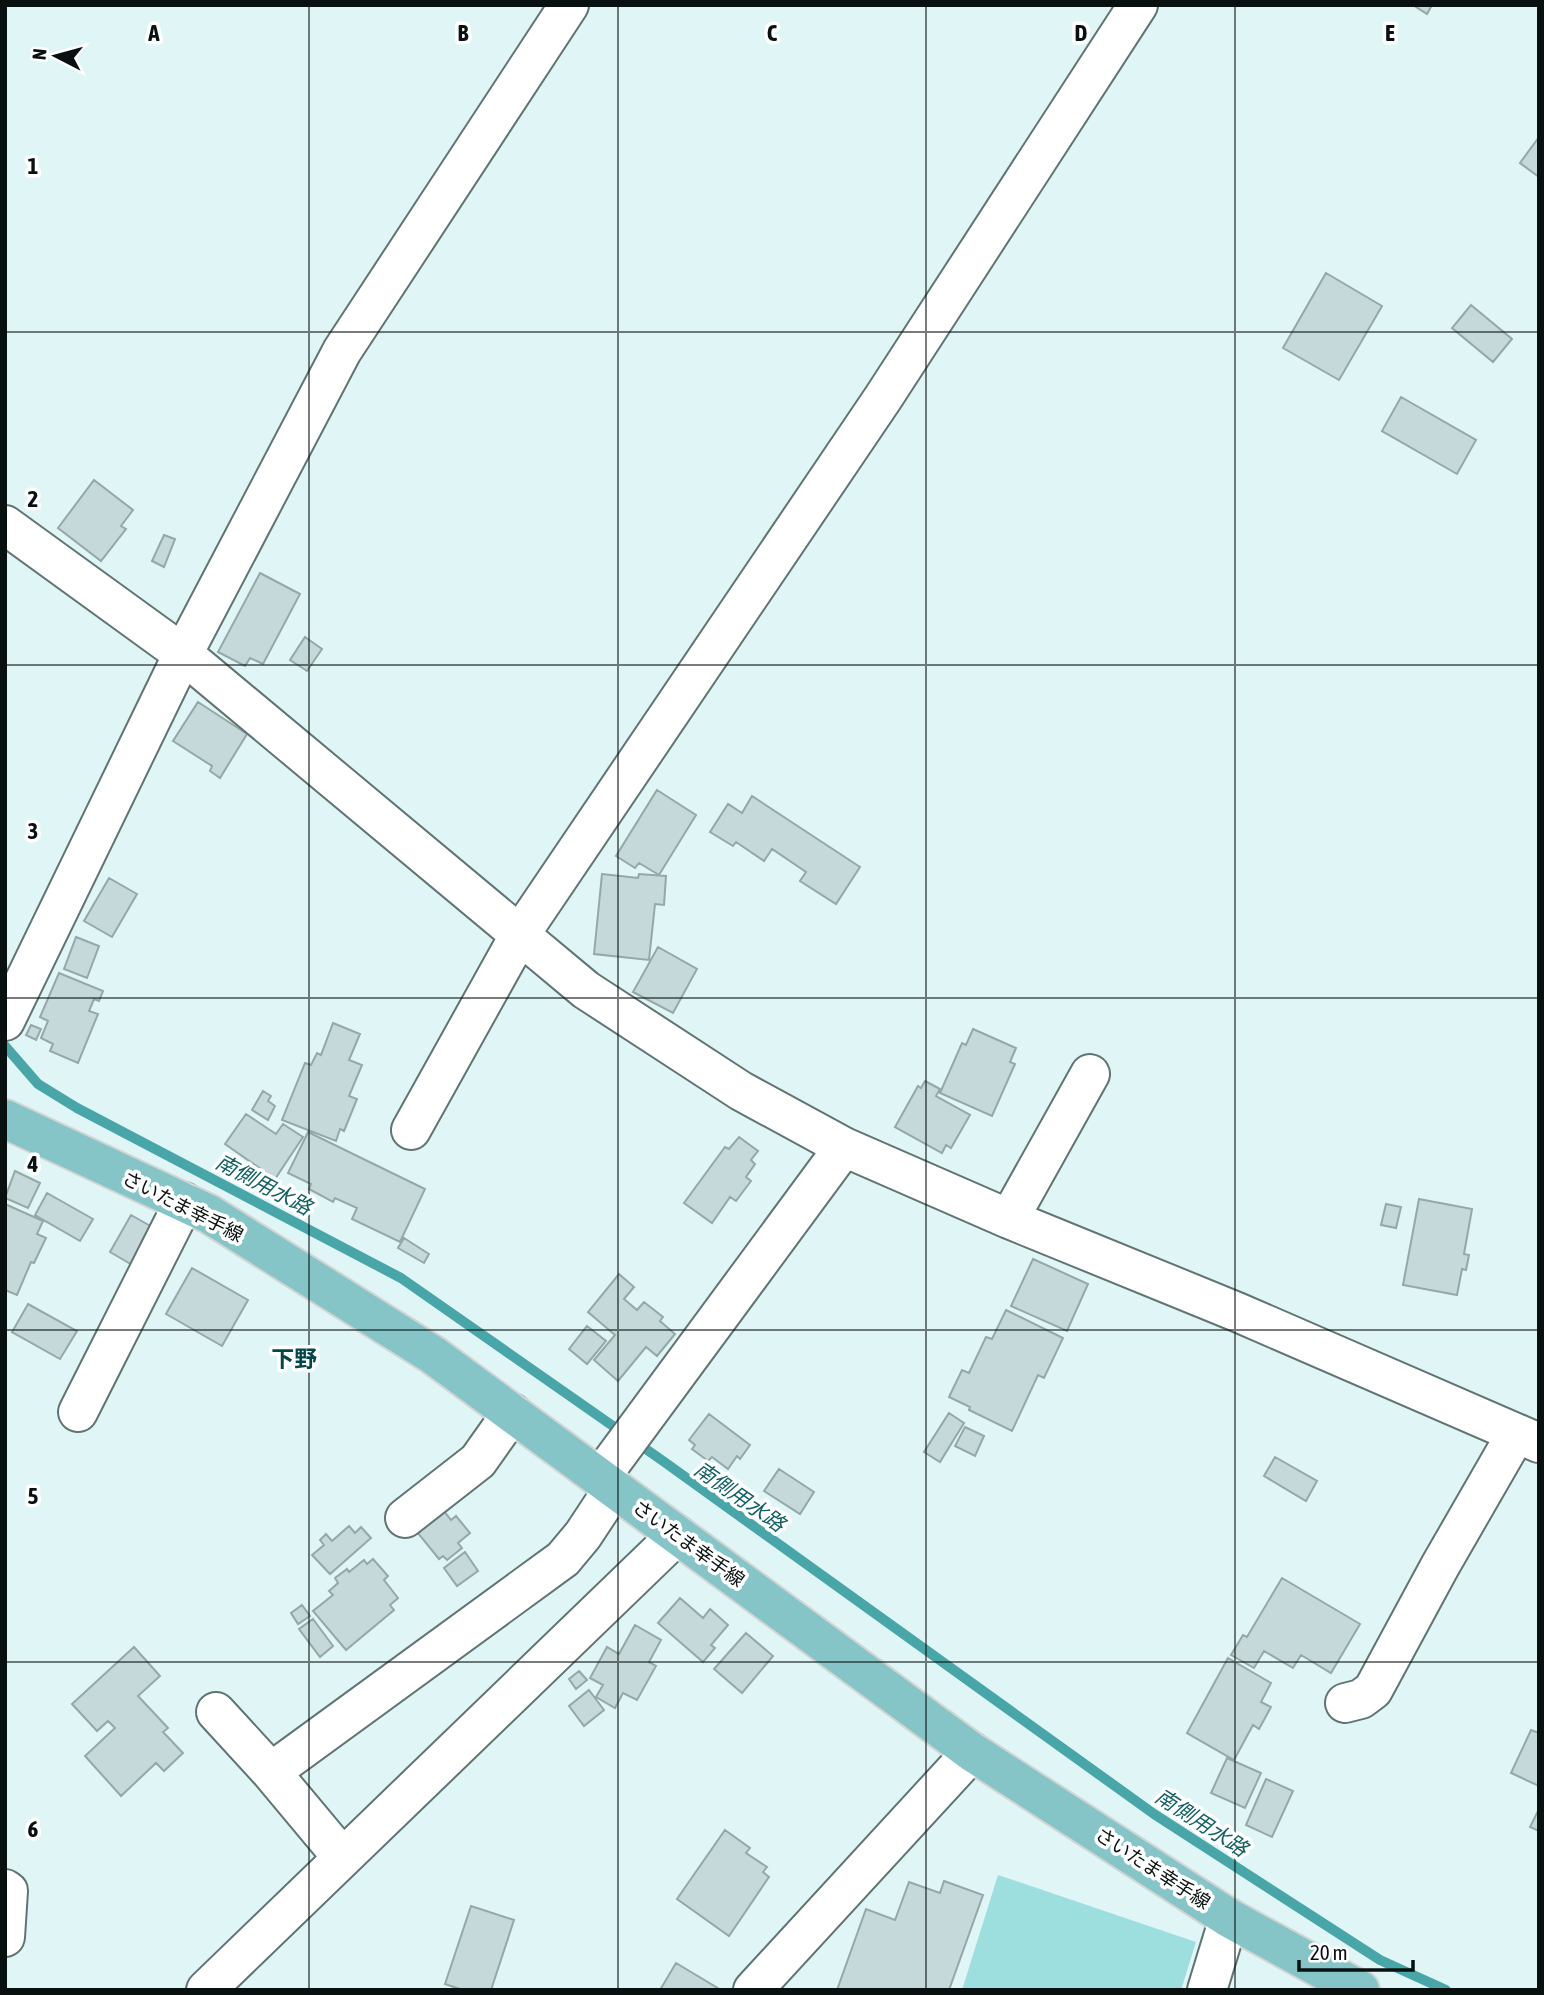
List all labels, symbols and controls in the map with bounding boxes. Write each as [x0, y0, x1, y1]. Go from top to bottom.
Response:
text: A [147, 20, 160, 46]
text: B [458, 20, 469, 46]
text: C [767, 20, 778, 46]
text: D [1075, 20, 1088, 46]
text: E [1385, 20, 1395, 46]
north arrow [21, 21, 91, 91]
text: N [28, 47, 51, 61]
text: 1 [28, 153, 39, 179]
text: 2 [28, 486, 38, 512]
text: 3 [28, 818, 38, 844]
water label: 南側用水路 [212, 1149, 318, 1220]
text: 4 [27, 1151, 39, 1177]
street label: さいたま幸手線 [119, 1166, 247, 1246]
district label: 下野 [271, 1346, 317, 1372]
water label: 南側用水路 [690, 1456, 792, 1537]
text: 5 [28, 1483, 39, 1509]
street label: さいたま幸手線 [629, 1495, 749, 1591]
water label: 南側用水路 [1151, 1783, 1254, 1862]
text: 6 [28, 1816, 39, 1842]
street label: さいたま幸手線 [1091, 1823, 1215, 1913]
scale bar [1299, 1928, 1413, 1972]
text: 20 m [1310, 1940, 1348, 1964]

